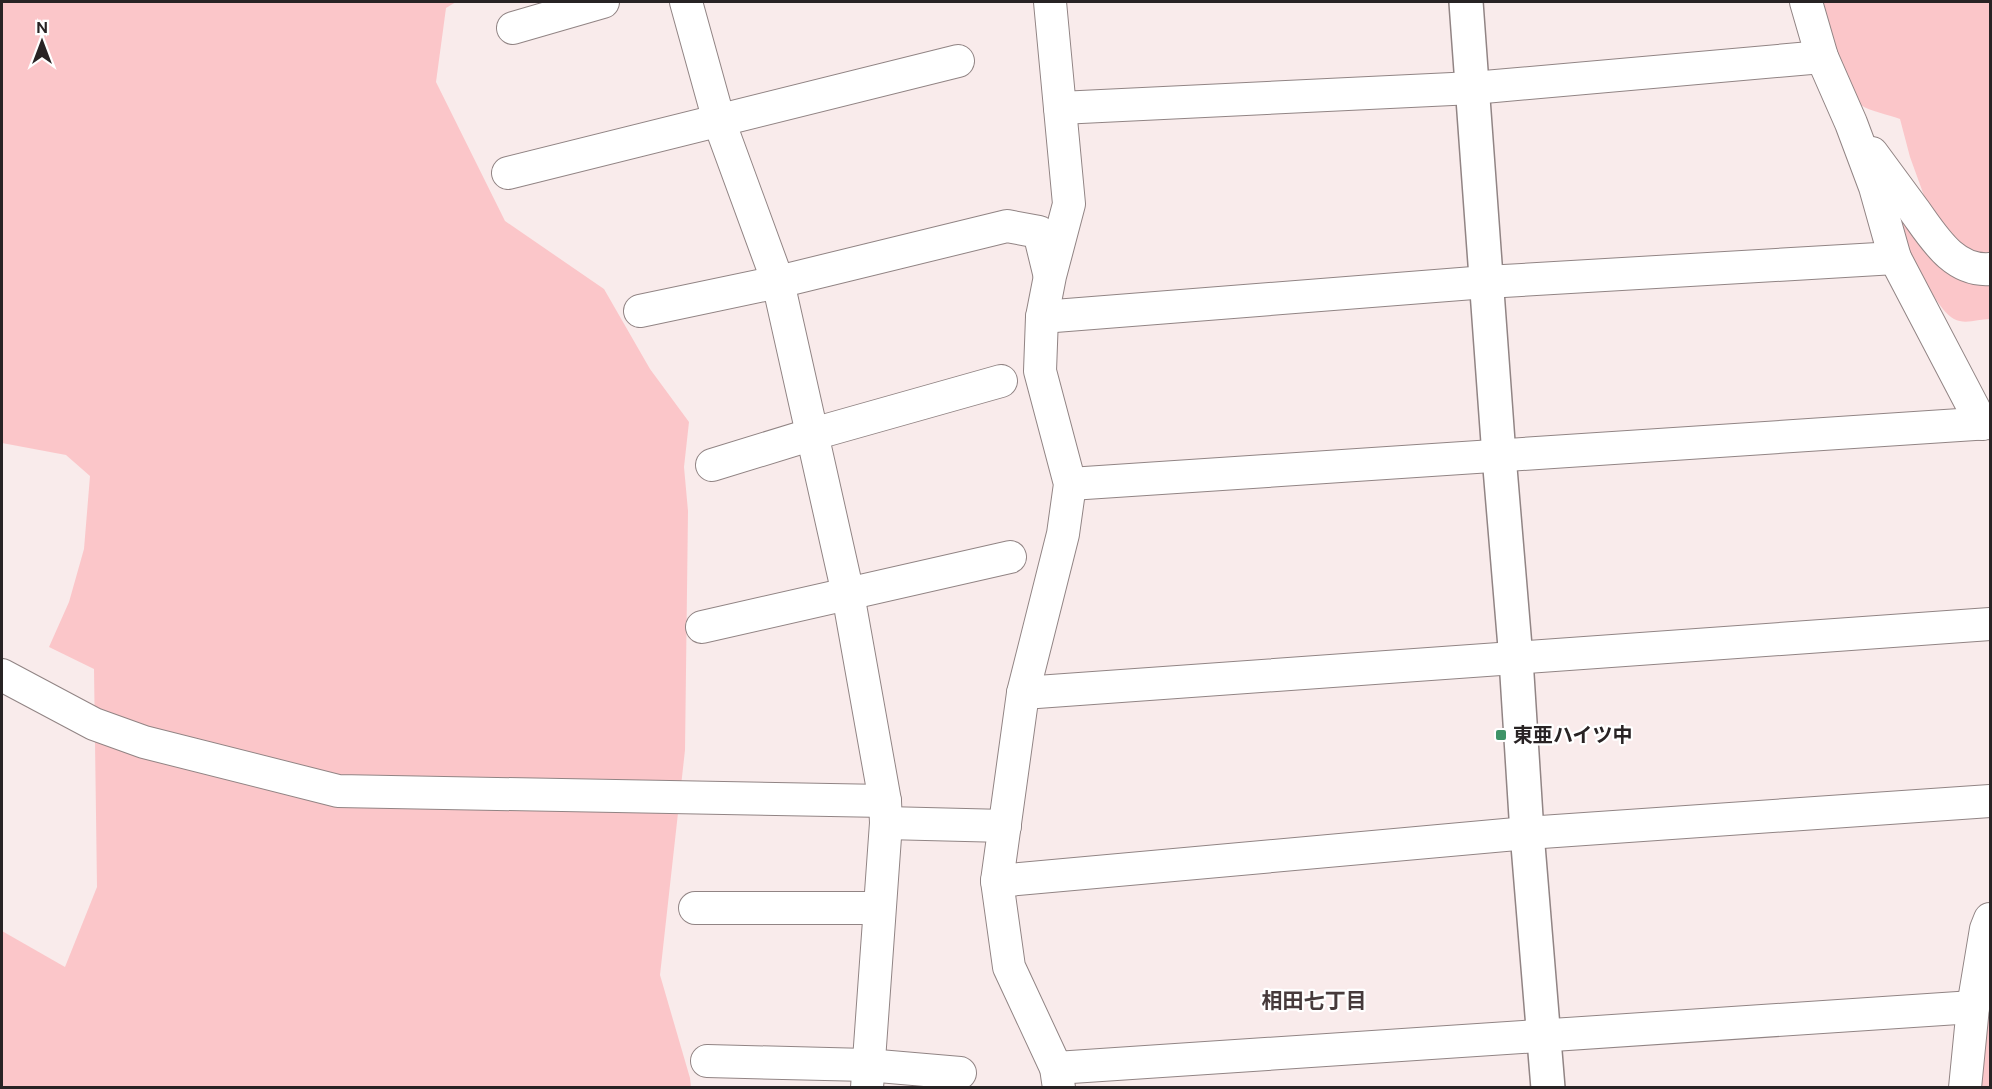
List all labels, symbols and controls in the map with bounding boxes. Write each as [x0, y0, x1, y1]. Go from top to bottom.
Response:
north arrow [12, 12, 72, 72]
text: N [36, 17, 48, 38]
place label: 東亜ハイツ中 [1513, 722, 1633, 748]
marker: 東亜ハイツ中 [1494, 728, 1508, 742]
district label: 相田七丁目 [1262, 987, 1367, 1015]

